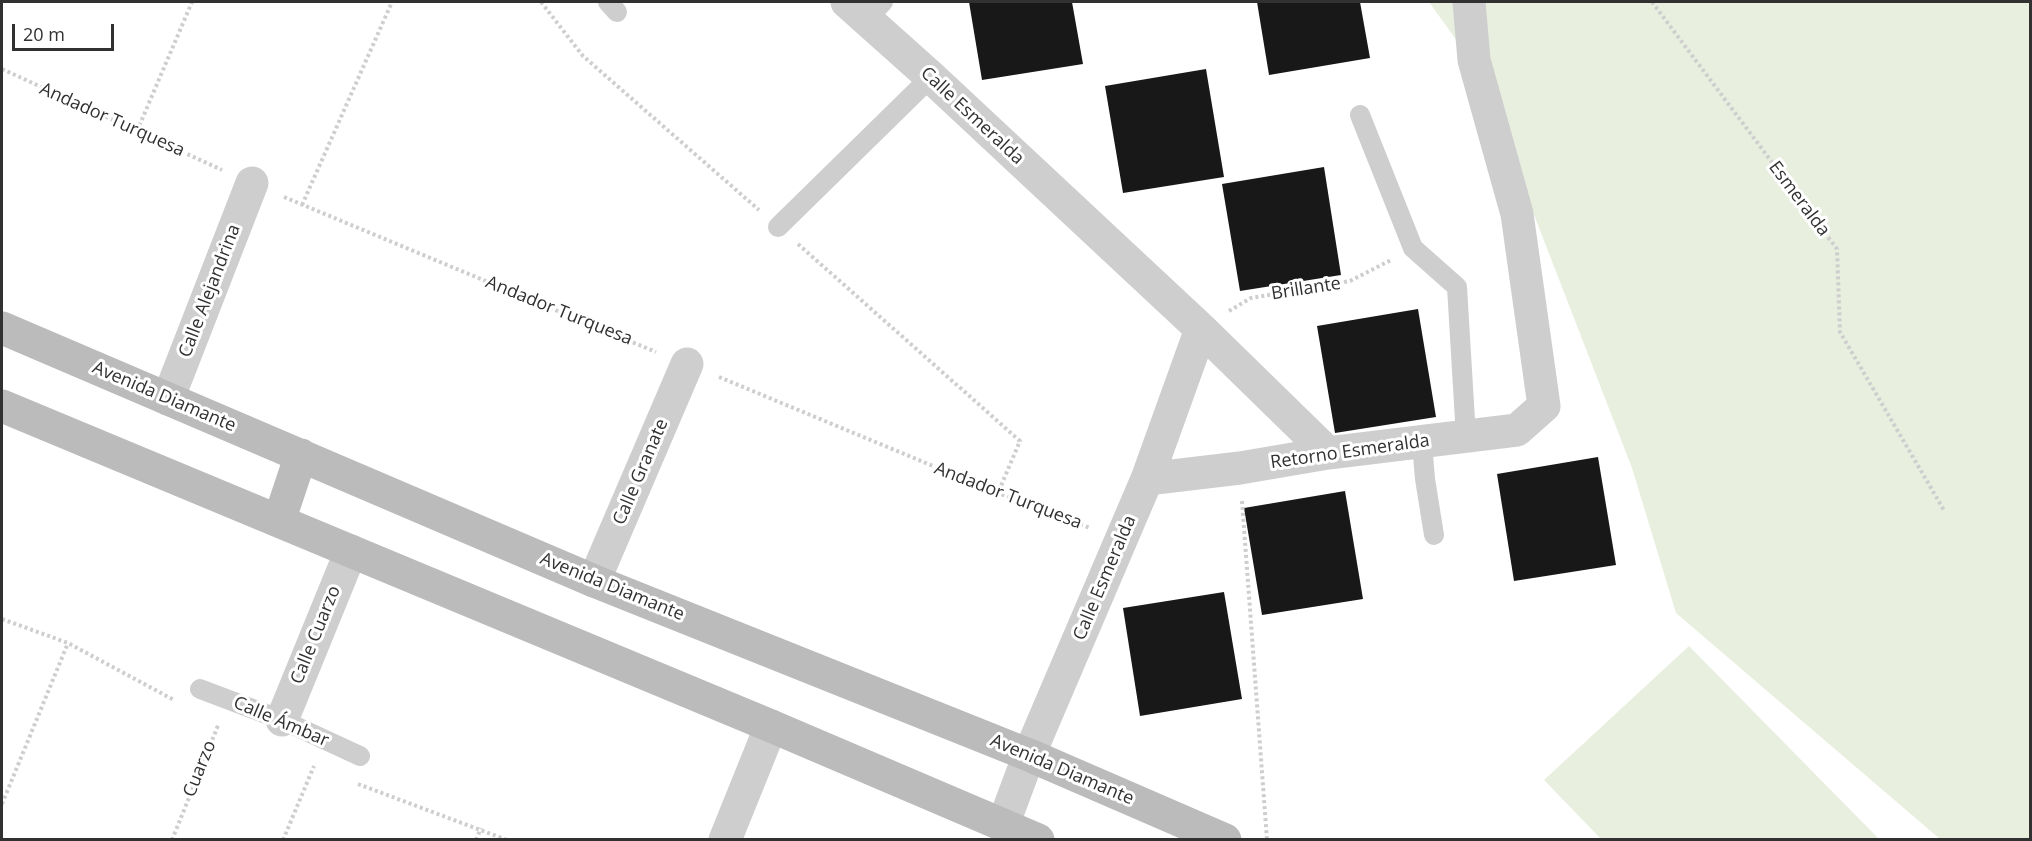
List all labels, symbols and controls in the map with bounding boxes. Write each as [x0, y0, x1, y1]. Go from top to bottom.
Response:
scale bar [15, 12, 117, 50]
text: 20 m [23, 22, 65, 46]
street label: Calle Esmeralda [916, 63, 1028, 169]
street label: Andador Turquesa [36, 78, 188, 162]
street label: Esmeralda [1764, 157, 1834, 241]
street label: Calle Alejandrina [175, 221, 245, 361]
street label: Andador Turquesa [482, 272, 636, 350]
street label: Brillante [1270, 273, 1342, 305]
street label: Avenida Diamante [89, 357, 239, 437]
street label: Calle Granate [609, 416, 673, 528]
street label: Retorno Esmeralda [1269, 430, 1431, 474]
street label: Andador Turquesa [931, 458, 1085, 534]
street label: Calle Esmeralda [1069, 512, 1141, 644]
street label: Avenida Diamante [537, 548, 687, 626]
street label: Calle Cuarzo [286, 583, 346, 687]
street label: Calle Ámbar [230, 692, 332, 752]
street label: Avenida Diamante [987, 730, 1137, 810]
street label: Cuarzo [179, 738, 221, 800]

